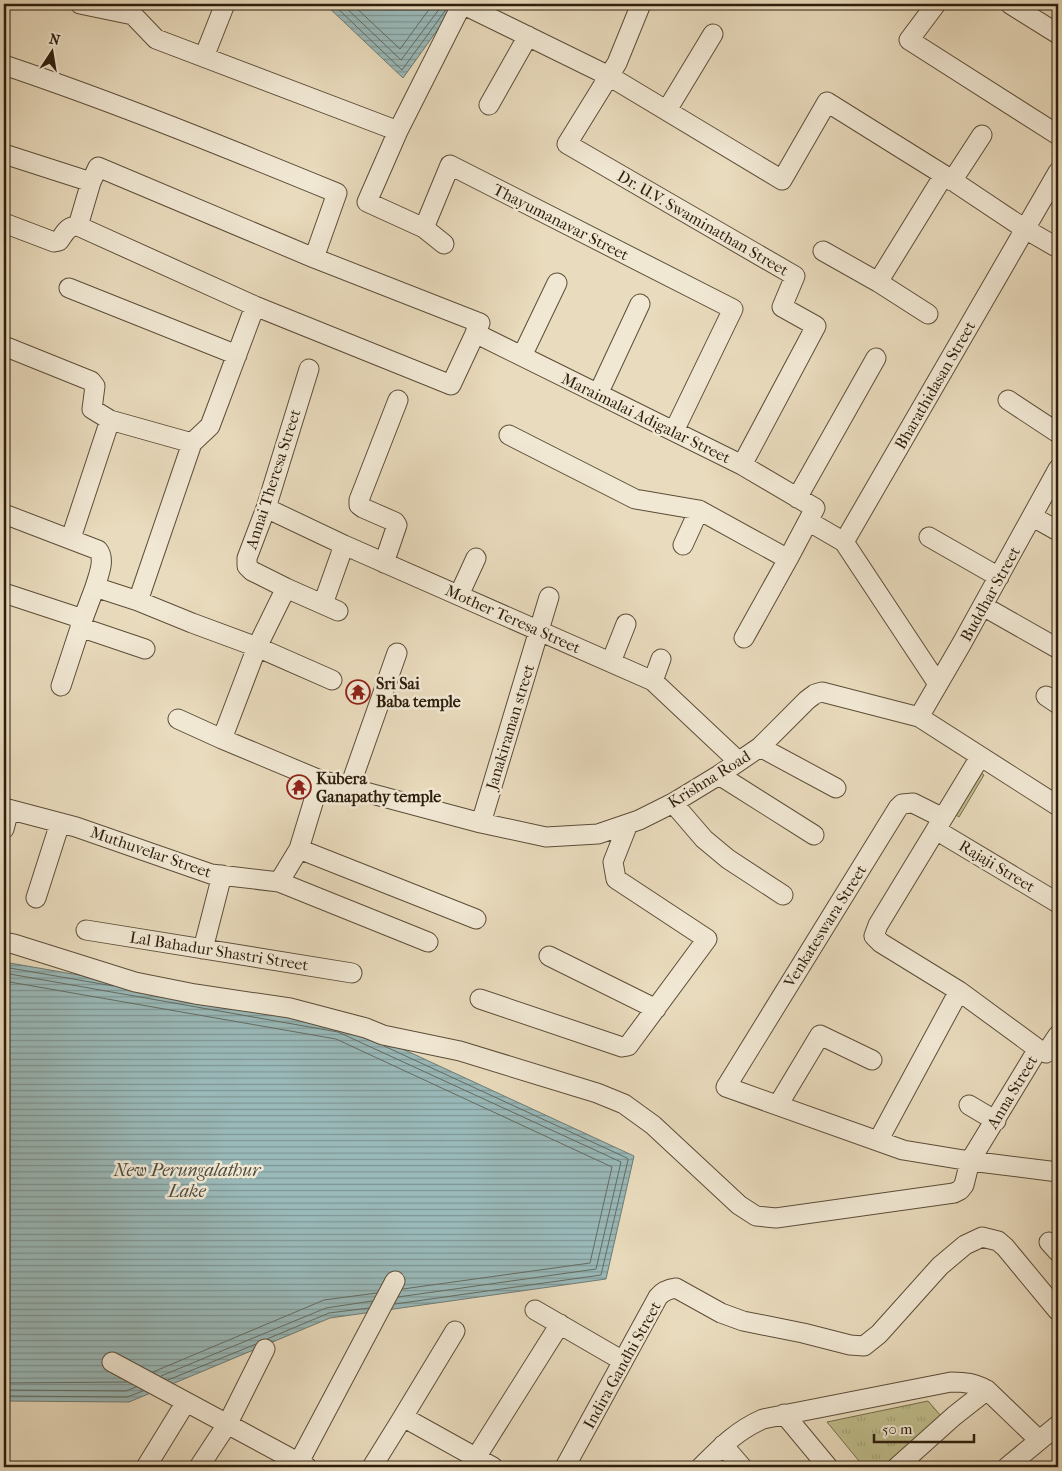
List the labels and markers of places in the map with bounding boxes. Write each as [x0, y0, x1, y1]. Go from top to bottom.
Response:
place label: Sri Sai Baba temple [376, 674, 461, 712]
temple icon: Sri Sai Baba temple [345, 679, 371, 705]
place label: Kubera Ganapathy temple [316, 769, 441, 807]
temple icon: Kubera Ganapathy temple [286, 774, 312, 800]

